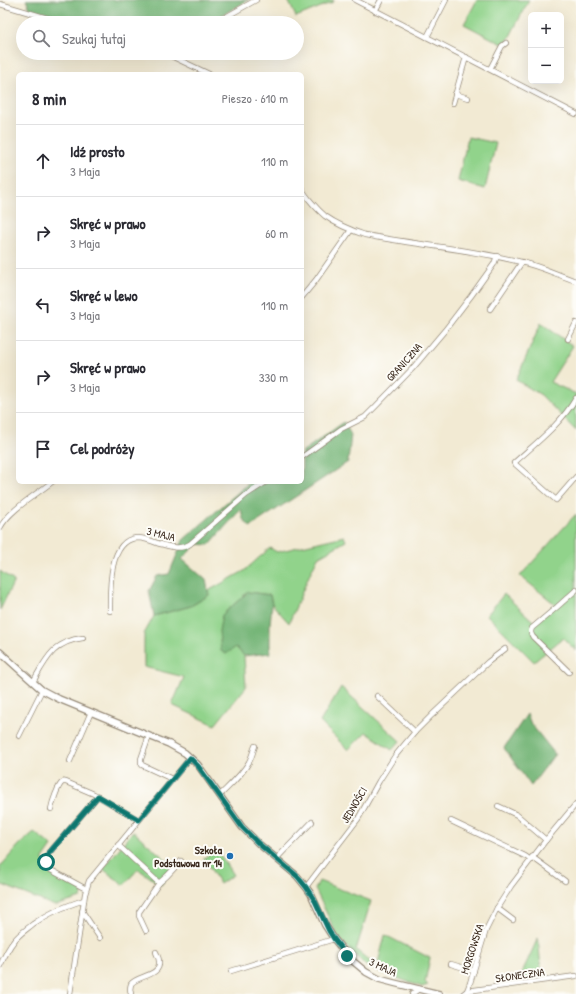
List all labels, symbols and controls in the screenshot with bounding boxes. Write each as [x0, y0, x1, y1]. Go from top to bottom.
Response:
map controls [528, 12, 564, 84]
button: + [528, 12, 564, 48]
search box [16, 16, 304, 60]
icon: search [30, 27, 52, 49]
text: Szukaj tutaj [62, 28, 126, 49]
button: − [528, 48, 564, 84]
text: 8 min [32, 87, 66, 110]
text: Pieszo · 610 m [222, 89, 288, 107]
text: Idź prosto [70, 141, 124, 162]
icon: ahead [32, 150, 54, 172]
text: 110 m [261, 152, 288, 170]
text: 3 Maja [70, 162, 100, 180]
text: Skręć w prawo [70, 213, 146, 234]
icon: right [32, 222, 54, 244]
text: 60 m [265, 224, 288, 242]
text: 3 Maja [70, 234, 100, 252]
text: Skręć w lewo [70, 285, 137, 306]
icon: left [32, 294, 54, 316]
text: 110 m [261, 296, 288, 314]
text: 3 Maja [70, 306, 100, 324]
street label: GRANICZNA [383, 339, 425, 384]
text: Skręć w prawo [70, 357, 146, 378]
icon: right [32, 366, 54, 388]
text: 330 m [259, 368, 288, 386]
text: 3 Maja [70, 378, 100, 396]
icon: arrive [32, 438, 54, 460]
text: Cel podróży [70, 438, 135, 459]
street label: 3 MAJA [145, 524, 177, 544]
street label: JEDNOŚCI [338, 784, 370, 826]
place label: Szkoła Podstawowa nr 14 [154, 843, 223, 870]
marker: Szkoła Podstawowa nr 14 [225, 851, 235, 861]
route start [37, 853, 55, 871]
street label: MORGOWSKA [457, 922, 487, 976]
route end [338, 947, 356, 965]
street label: 3 MAJA [367, 955, 400, 980]
street label: SŁONECZNA [494, 965, 546, 985]

